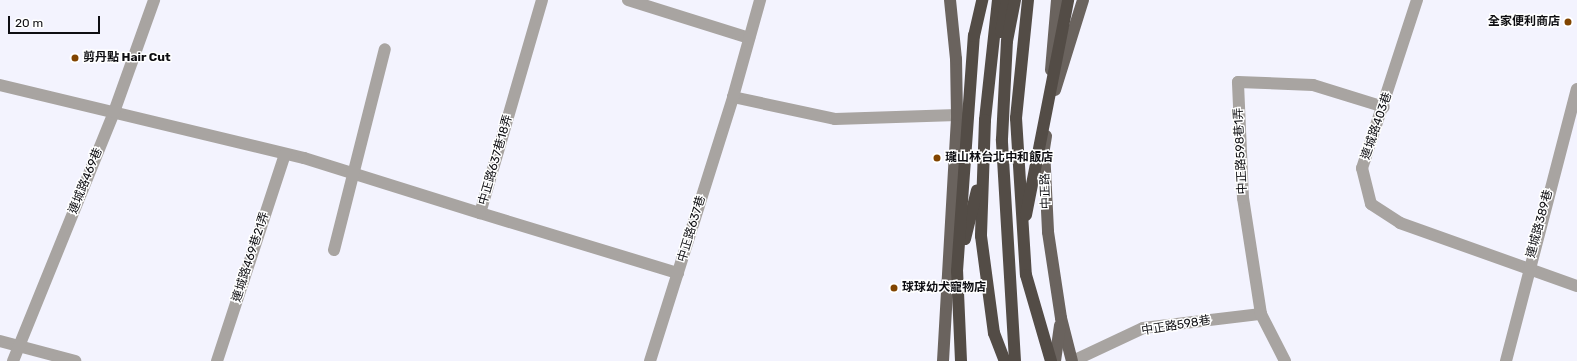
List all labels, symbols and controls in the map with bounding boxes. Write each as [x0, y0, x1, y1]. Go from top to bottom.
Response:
scale bar [10, 8, 102, 34]
place label: 全家便利商店 [1488, 15, 1560, 29]
text: 20 m [15, 16, 43, 30]
marker: 全家便利商店 [1563, 17, 1573, 27]
place label: 剪丹點 Hair Cut [83, 51, 171, 65]
marker: 剪丹點 Hair Cut [70, 53, 80, 63]
street label: 連城路403巷 [1359, 90, 1395, 162]
street label: 中正路598巷1弄 [1232, 107, 1250, 195]
street label: 中正路637巷18弄 [476, 113, 516, 207]
street label: 連城路469巷 [66, 146, 106, 216]
place label: 瓏山林台北中和飯店 [945, 151, 1053, 165]
marker: 瓏山林台北中和飯店 [932, 153, 942, 163]
street label: 中正路 [1038, 173, 1054, 209]
street label: 連城路389巷 [1524, 188, 1556, 260]
street label: 中正路637巷 [675, 194, 709, 264]
street label: 連城路469巷21弄 [230, 210, 272, 304]
place label: 球球幼犬寵物店 [902, 281, 986, 295]
marker: 球球幼犬寵物店 [889, 283, 899, 293]
street label: 中正路598巷 [1140, 313, 1212, 339]

